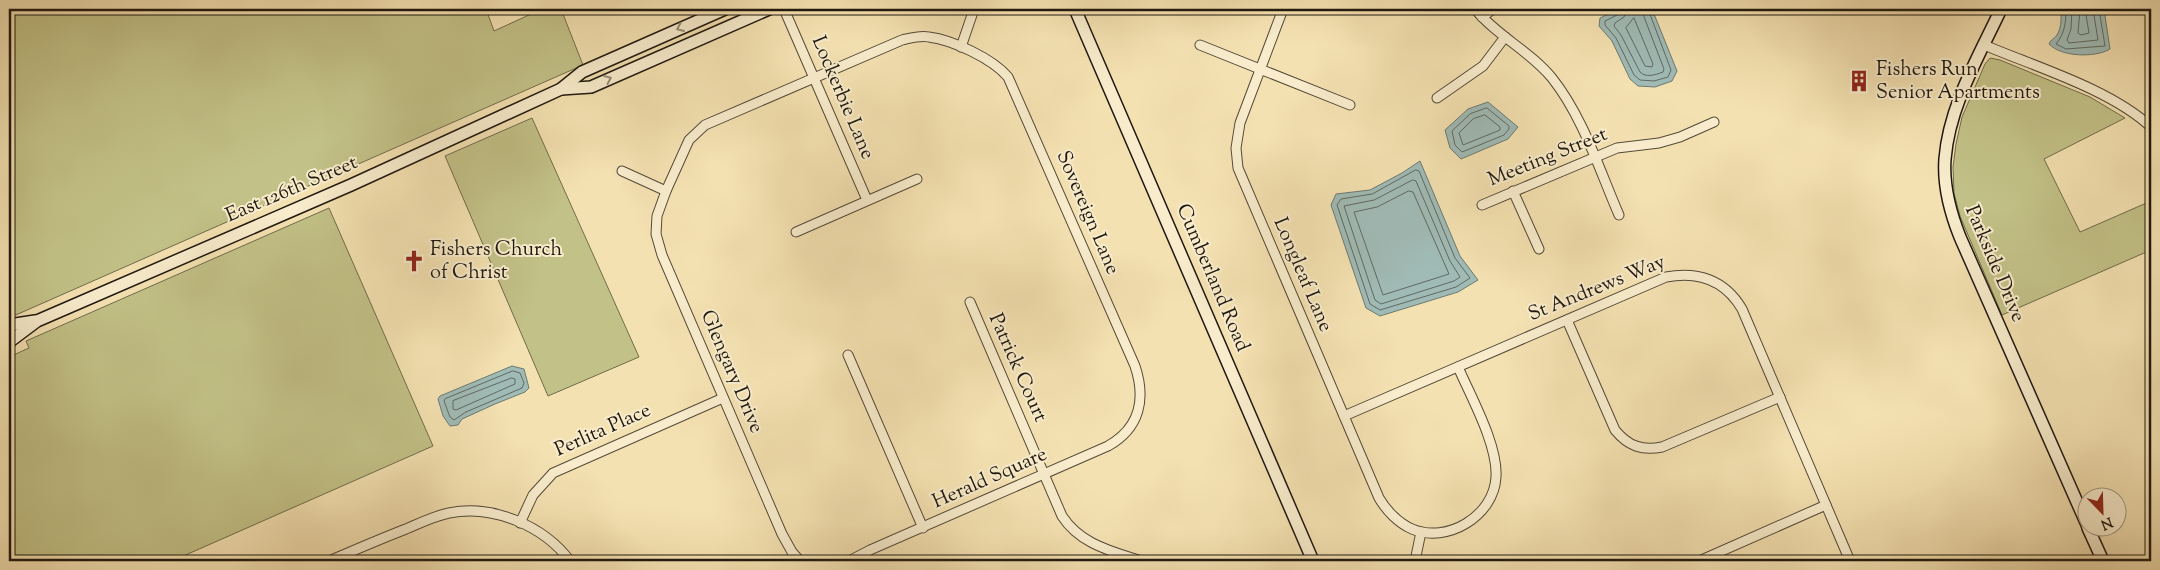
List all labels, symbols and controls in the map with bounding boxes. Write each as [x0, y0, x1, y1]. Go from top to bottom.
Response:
one-way arrow [676, 22, 685, 33]
street label: Lockerbie Lane [803, 32, 881, 164]
place label: Fishers Run Senior Apartments [1876, 56, 2040, 108]
building icon: Fishers Run Senior Apartments [1846, 68, 1872, 94]
one-way arrow [603, 75, 612, 86]
street label: Meeting Street [1484, 121, 1612, 195]
street label: Sovereign Lane [1048, 147, 1126, 279]
street label: East 126th Street [222, 149, 363, 231]
street label: Cumberland Road [1168, 199, 1256, 357]
street label: Parkside Drive [1956, 201, 2032, 327]
street label: Longleaf Lane [1265, 213, 1339, 337]
place label: Fishers Church of Christ [430, 236, 562, 288]
church icon: Fishers Church of Christ [401, 248, 427, 274]
street label: St Andrews Way [1524, 248, 1670, 330]
street label: Glengary Drive [692, 306, 770, 438]
street label: Patrick Court [980, 309, 1054, 427]
street label: Perlita Place [550, 397, 656, 465]
street label: Herald Square [928, 441, 1052, 517]
north arrow [2078, 488, 2128, 538]
text: N [2097, 511, 2115, 534]

